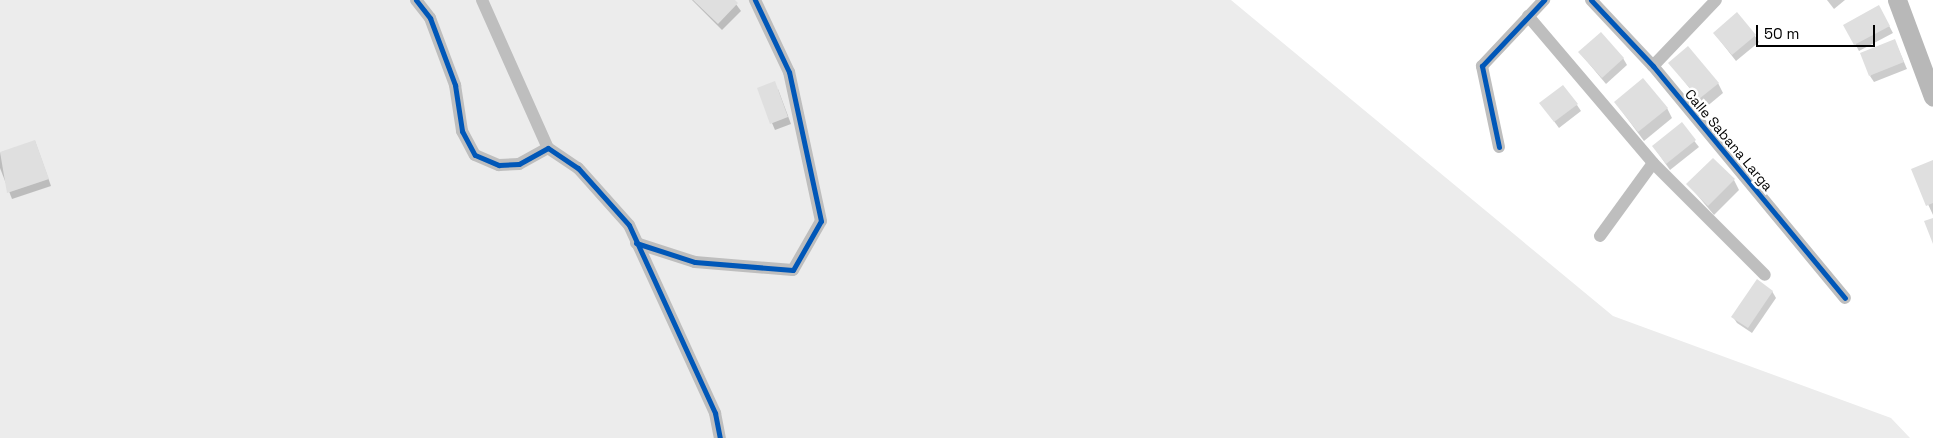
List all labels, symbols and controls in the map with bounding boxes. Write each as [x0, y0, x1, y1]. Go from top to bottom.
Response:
scale bar [1758, 15, 1877, 47]
text: 50 m [1764, 24, 1799, 43]
street label: Calle Sabana Larga [1682, 86, 1776, 194]

